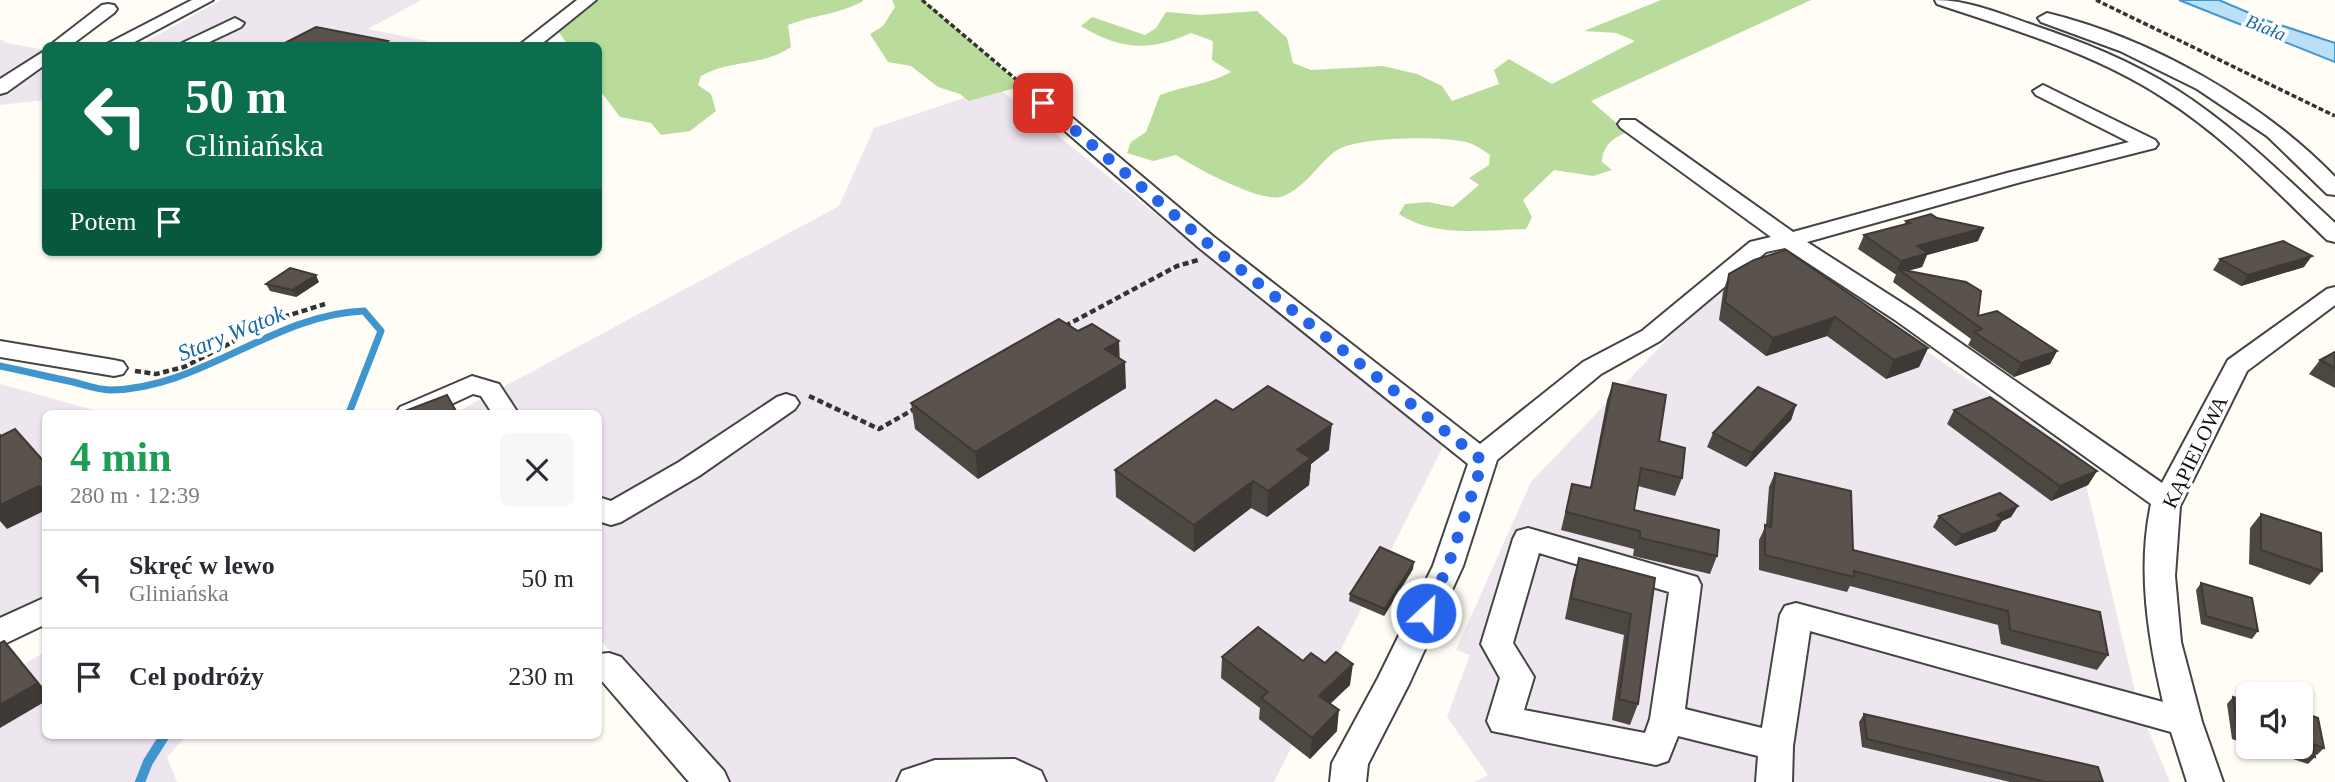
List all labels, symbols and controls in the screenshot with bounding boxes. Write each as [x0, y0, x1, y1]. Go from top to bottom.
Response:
water label: Biała [2243, 10, 2289, 45]
text: 50 m [185, 69, 287, 124]
icon: left [70, 70, 161, 161]
pin [1013, 73, 1073, 133]
icon: arrive [1024, 84, 1062, 122]
text: Gliniańska [185, 127, 324, 163]
icon: arrive [150, 203, 188, 241]
text: Potem [70, 207, 136, 236]
water label: Stary Wątok [174, 300, 289, 366]
street label: KĄPIELOWA [2157, 391, 2233, 512]
button: close [500, 433, 574, 507]
text: 4 min [70, 434, 172, 480]
text: 280 m · 12:39 [70, 483, 200, 508]
text: Skręć w lewo [129, 551, 275, 580]
icon: left [70, 560, 108, 598]
text: 50 m [521, 564, 574, 593]
position arrow [1389, 576, 1463, 650]
text: Gliniańska [129, 581, 229, 606]
icon: arrive [70, 658, 108, 696]
text: Cel podróży [129, 662, 264, 691]
text: 230 m [508, 662, 574, 691]
map controls [2236, 682, 2313, 759]
button: sound [2236, 682, 2313, 759]

